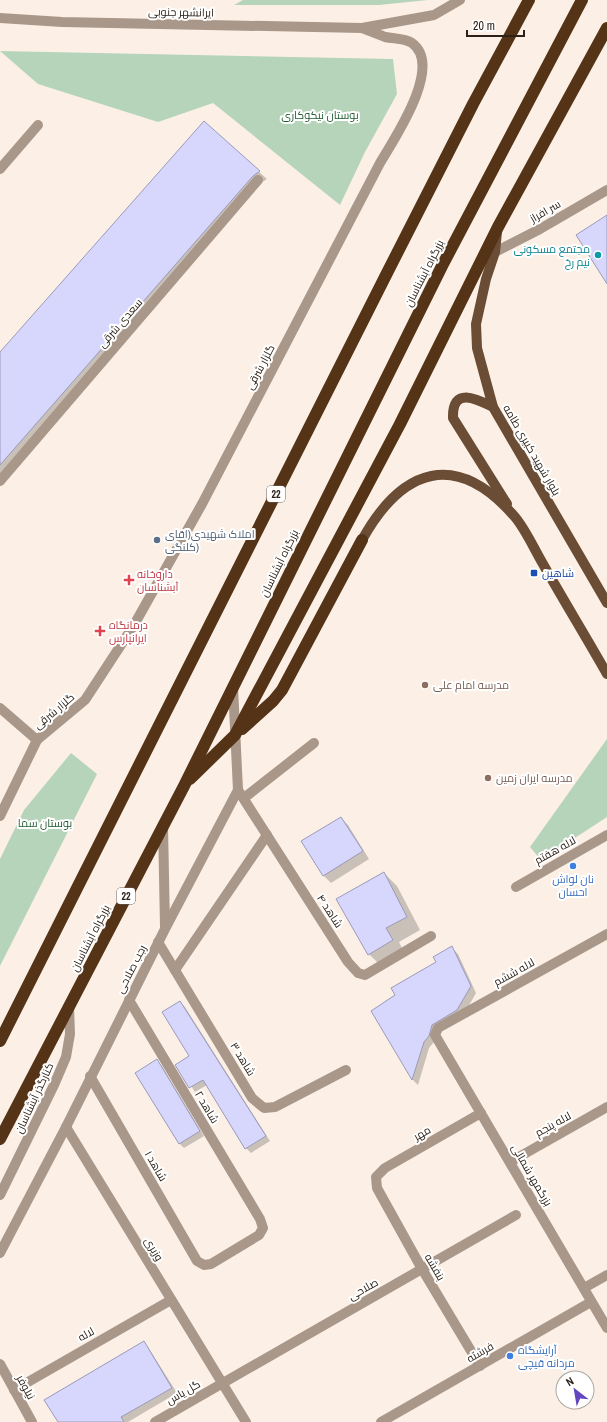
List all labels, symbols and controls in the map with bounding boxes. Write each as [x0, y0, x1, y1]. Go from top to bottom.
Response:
street label: ایرانشهر جنوبی [148, 4, 214, 20]
scale bar [467, 12, 524, 38]
text: 20 m [473, 18, 495, 34]
park label: بوستان نیکوکاری [281, 108, 359, 122]
street label: سر افراز [526, 197, 563, 226]
street label: بزرگراه آبشناسان [401, 237, 447, 309]
place label: مجتمع مسکونی نیم رخ [513, 242, 590, 270]
marker: مجتمع مسکونی نیم رخ [593, 250, 603, 260]
street label: سعدی شرقی [95, 295, 145, 351]
street label: گلزار شرقی [242, 342, 278, 392]
street label: بلوار شهید کبیری طامه [500, 402, 564, 498]
road number: 22 [267, 486, 285, 502]
place label: املاک شهیدی(اقای کلنگی) [165, 527, 255, 554]
street label: بزرگراه آبشناسان [257, 527, 301, 599]
marker: املاک شهیدی(اقای کلنگی) [152, 535, 162, 545]
place label: شاهین [542, 566, 574, 580]
place label: داروخانه آبشناسان [137, 567, 179, 594]
marker: شاهین [529, 568, 539, 578]
marker: داروخانه آبشناسان [124, 575, 134, 585]
place label: درمانگاه ایرانپارس [109, 618, 148, 645]
marker: درمانگاه ایرانپارس [94, 625, 106, 637]
place label: مدرسه امام علی [433, 678, 509, 693]
marker: مدرسه امام علی [420, 680, 430, 690]
street label: گلزار شرقی [31, 690, 77, 732]
place label: مدرسه ایران زمین [496, 771, 573, 785]
marker: مدرسه ایران زمین [483, 773, 493, 783]
park label: بوستان سما [18, 816, 72, 830]
street label: لاله هفتم [532, 833, 579, 868]
marker: نان لواش احسان [568, 861, 578, 871]
place label: نان لواش احسان [552, 872, 594, 899]
road number: 22 [117, 888, 135, 904]
street label: شاهد ۴ [314, 892, 346, 930]
street label: بزرگراه آبشناسان [67, 902, 113, 974]
street label: رجب صلاحی [113, 942, 149, 996]
street label: لاله ششم [491, 955, 537, 990]
street label: شاهد ۳ [227, 1040, 259, 1078]
street label: کنارگذر آبشناسان [11, 1060, 57, 1136]
street label: شاهد ۲ [192, 1088, 222, 1126]
street label: لاله پنجم [533, 1108, 574, 1140]
street label: مهر [410, 1123, 433, 1144]
street label: بزرگمهر شمالی [509, 1141, 555, 1209]
street label: شاهد ۱ [142, 1148, 170, 1184]
street label: وزیری [142, 1235, 166, 1263]
street label: بنفشه [422, 1251, 448, 1283]
street label: صلاحی [346, 1275, 380, 1303]
street label: لاله [75, 1324, 97, 1344]
street label: فرشته [464, 1339, 496, 1365]
place label: آرایشگاه مردانه قیچی [518, 1343, 575, 1370]
marker: آرایشگاه مردانه قیچی [505, 1351, 515, 1361]
north arrow [555, 1370, 595, 1410]
street label: نیلوفر [13, 1371, 38, 1402]
text: N [563, 1374, 576, 1389]
street label: گل یاس [163, 1377, 203, 1407]

